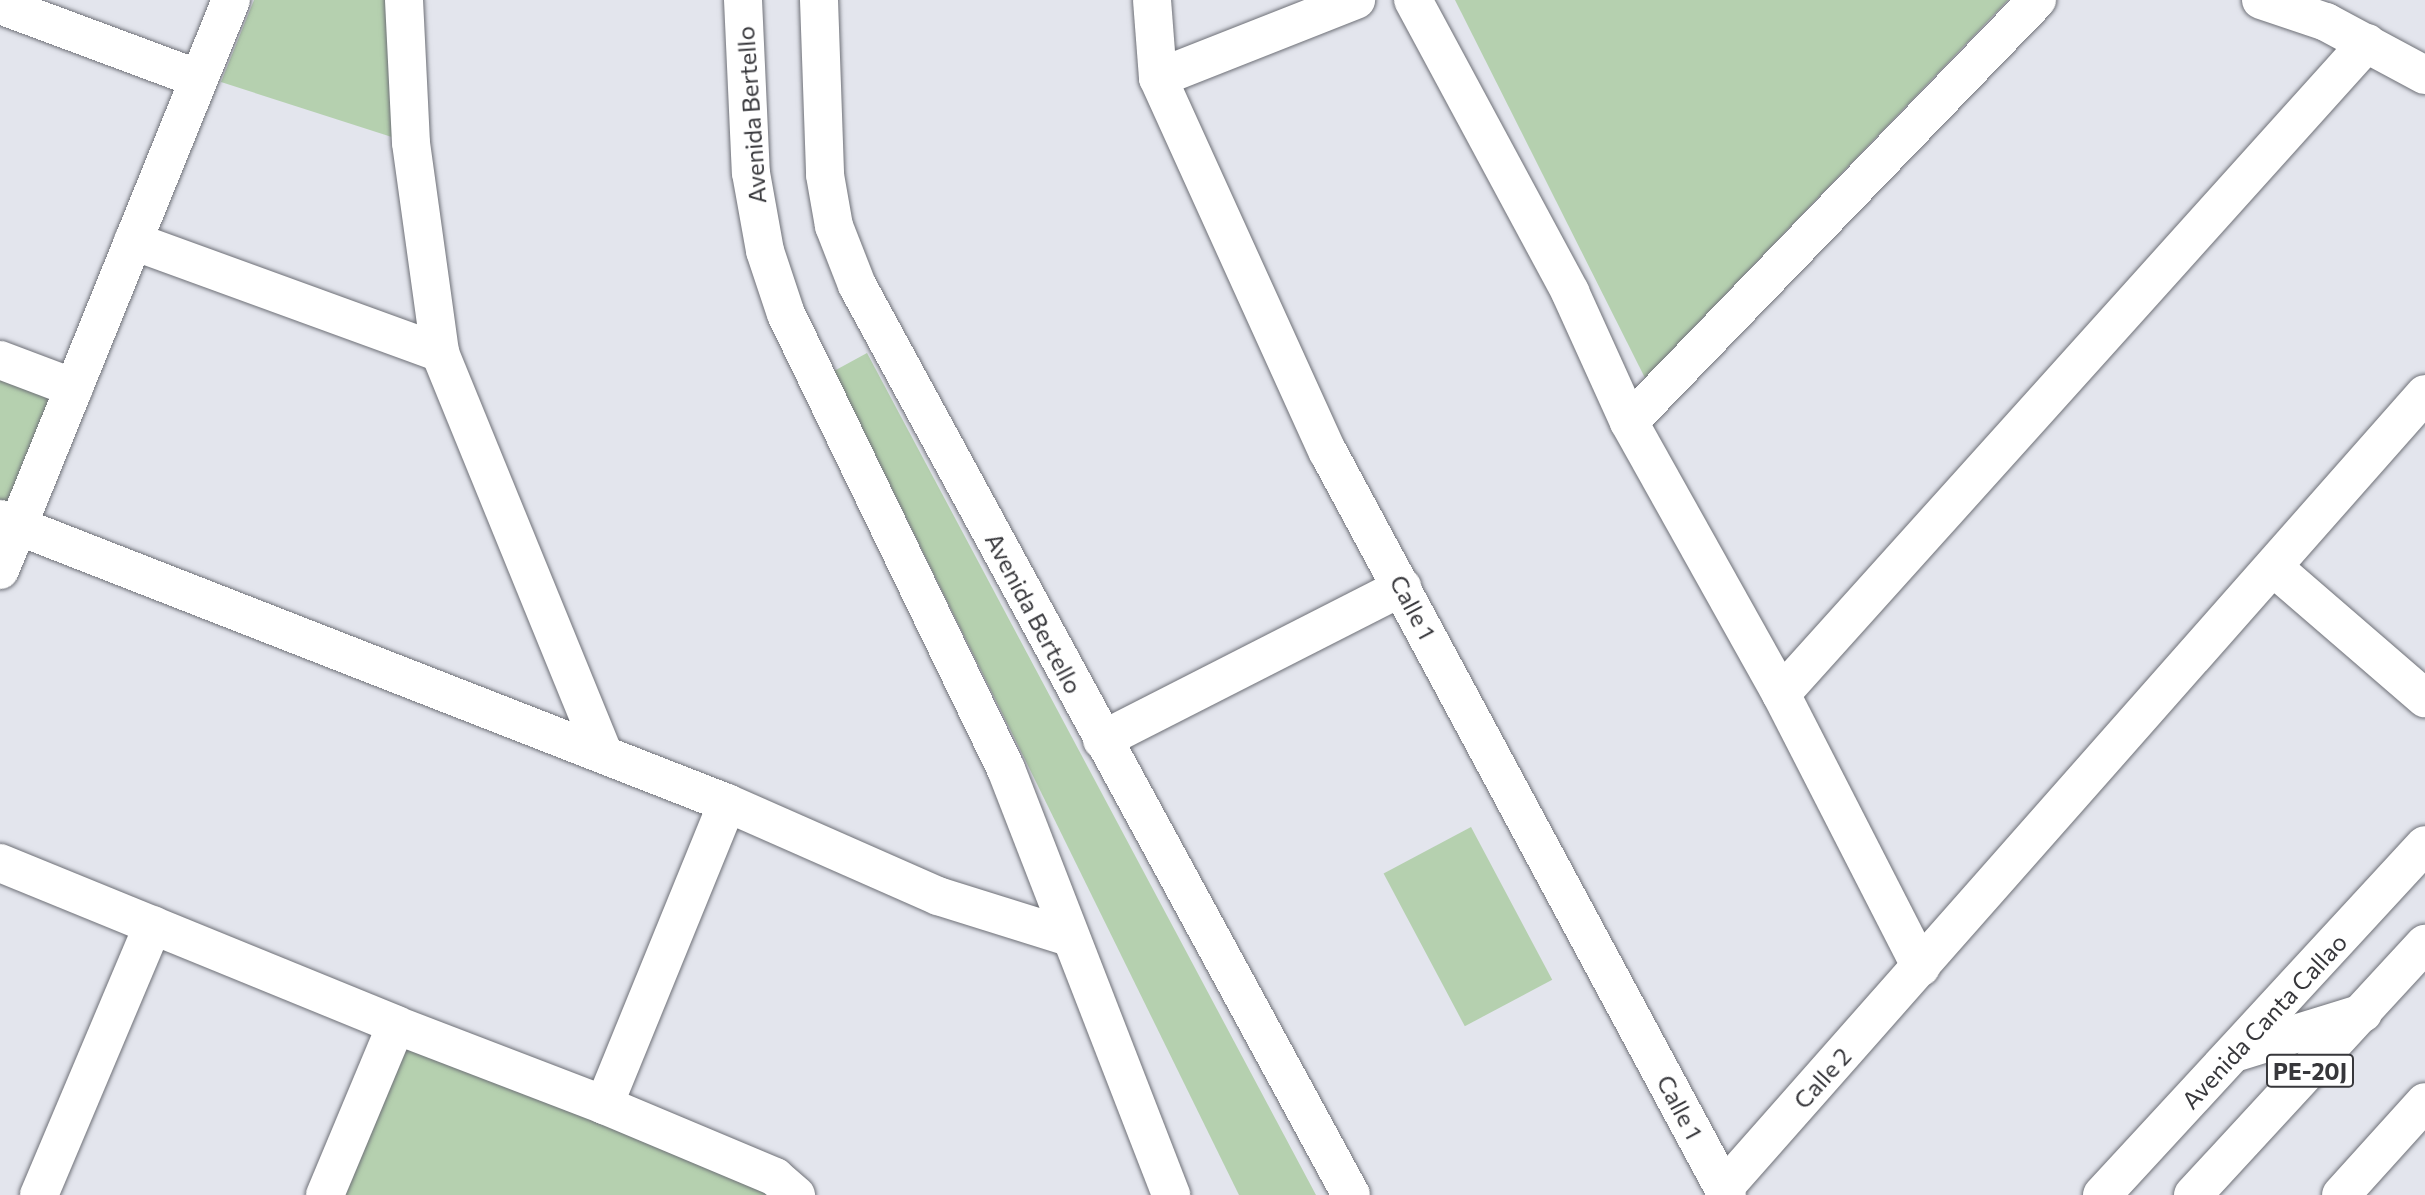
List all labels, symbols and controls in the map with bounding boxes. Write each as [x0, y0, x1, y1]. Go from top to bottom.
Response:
street label: Avenida Bertello [730, 25, 772, 205]
street label: Avenida Bertello [980, 528, 1088, 698]
street label: Calle 1 [1384, 570, 1442, 644]
street label: Avenida Canta Callao [2175, 927, 2353, 1115]
street label: Calle 2 [1787, 1042, 1857, 1114]
road number: PE-20J [2264, 1052, 2356, 1090]
street label: Calle 1 [1651, 1070, 1709, 1144]

